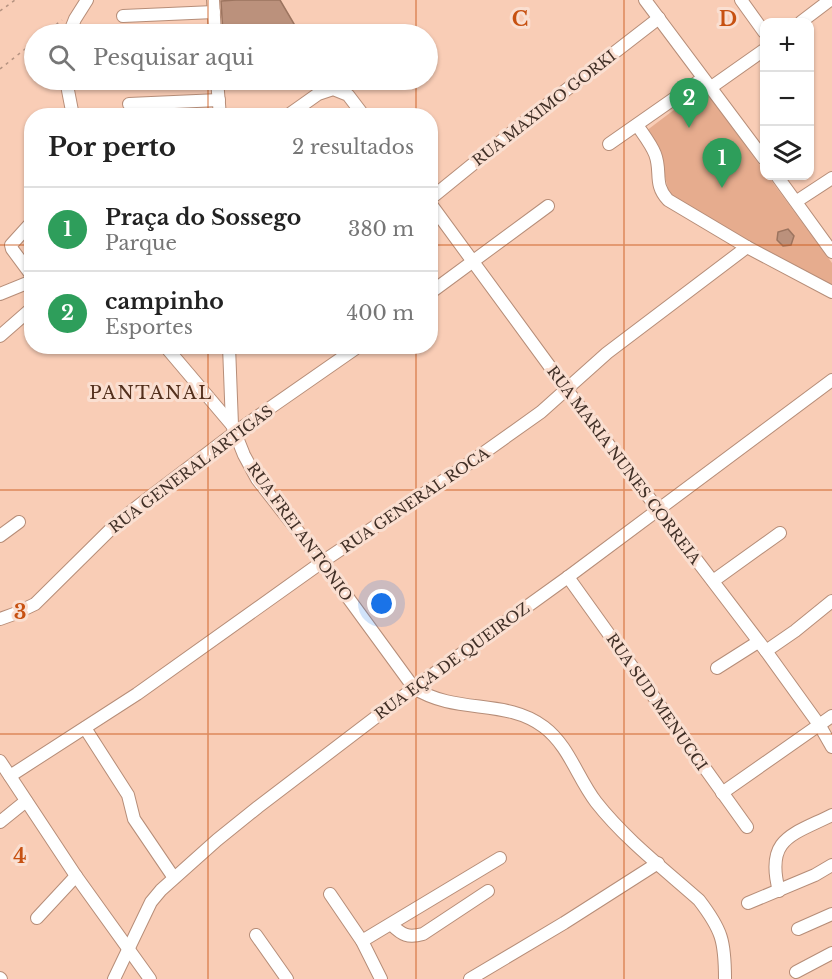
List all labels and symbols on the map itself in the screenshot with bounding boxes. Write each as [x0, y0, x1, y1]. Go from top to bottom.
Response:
text: C [512, 7, 528, 31]
text: D [719, 7, 737, 31]
street label: RUA MAXIMO GORKI [468, 46, 620, 170]
pin: 2 [670, 78, 708, 128]
pin: 1 [702, 138, 742, 188]
street label: RUA MARIA NUNES CORREIA [543, 362, 705, 568]
district label: PANTANAL [89, 382, 213, 404]
street label: RUA GENERAL ARTIGAS [105, 401, 277, 537]
street label: RUA GENERAL ROCA [337, 443, 493, 557]
street label: RUA FREI ANTONIO [243, 459, 357, 605]
your location [367, 589, 396, 618]
street label: RUA EÇA DE QUEIROZ [371, 598, 533, 724]
text: 3 [14, 600, 26, 624]
street label: RUA SUD MENUCCI [602, 630, 712, 774]
text: 4 [13, 844, 27, 868]

